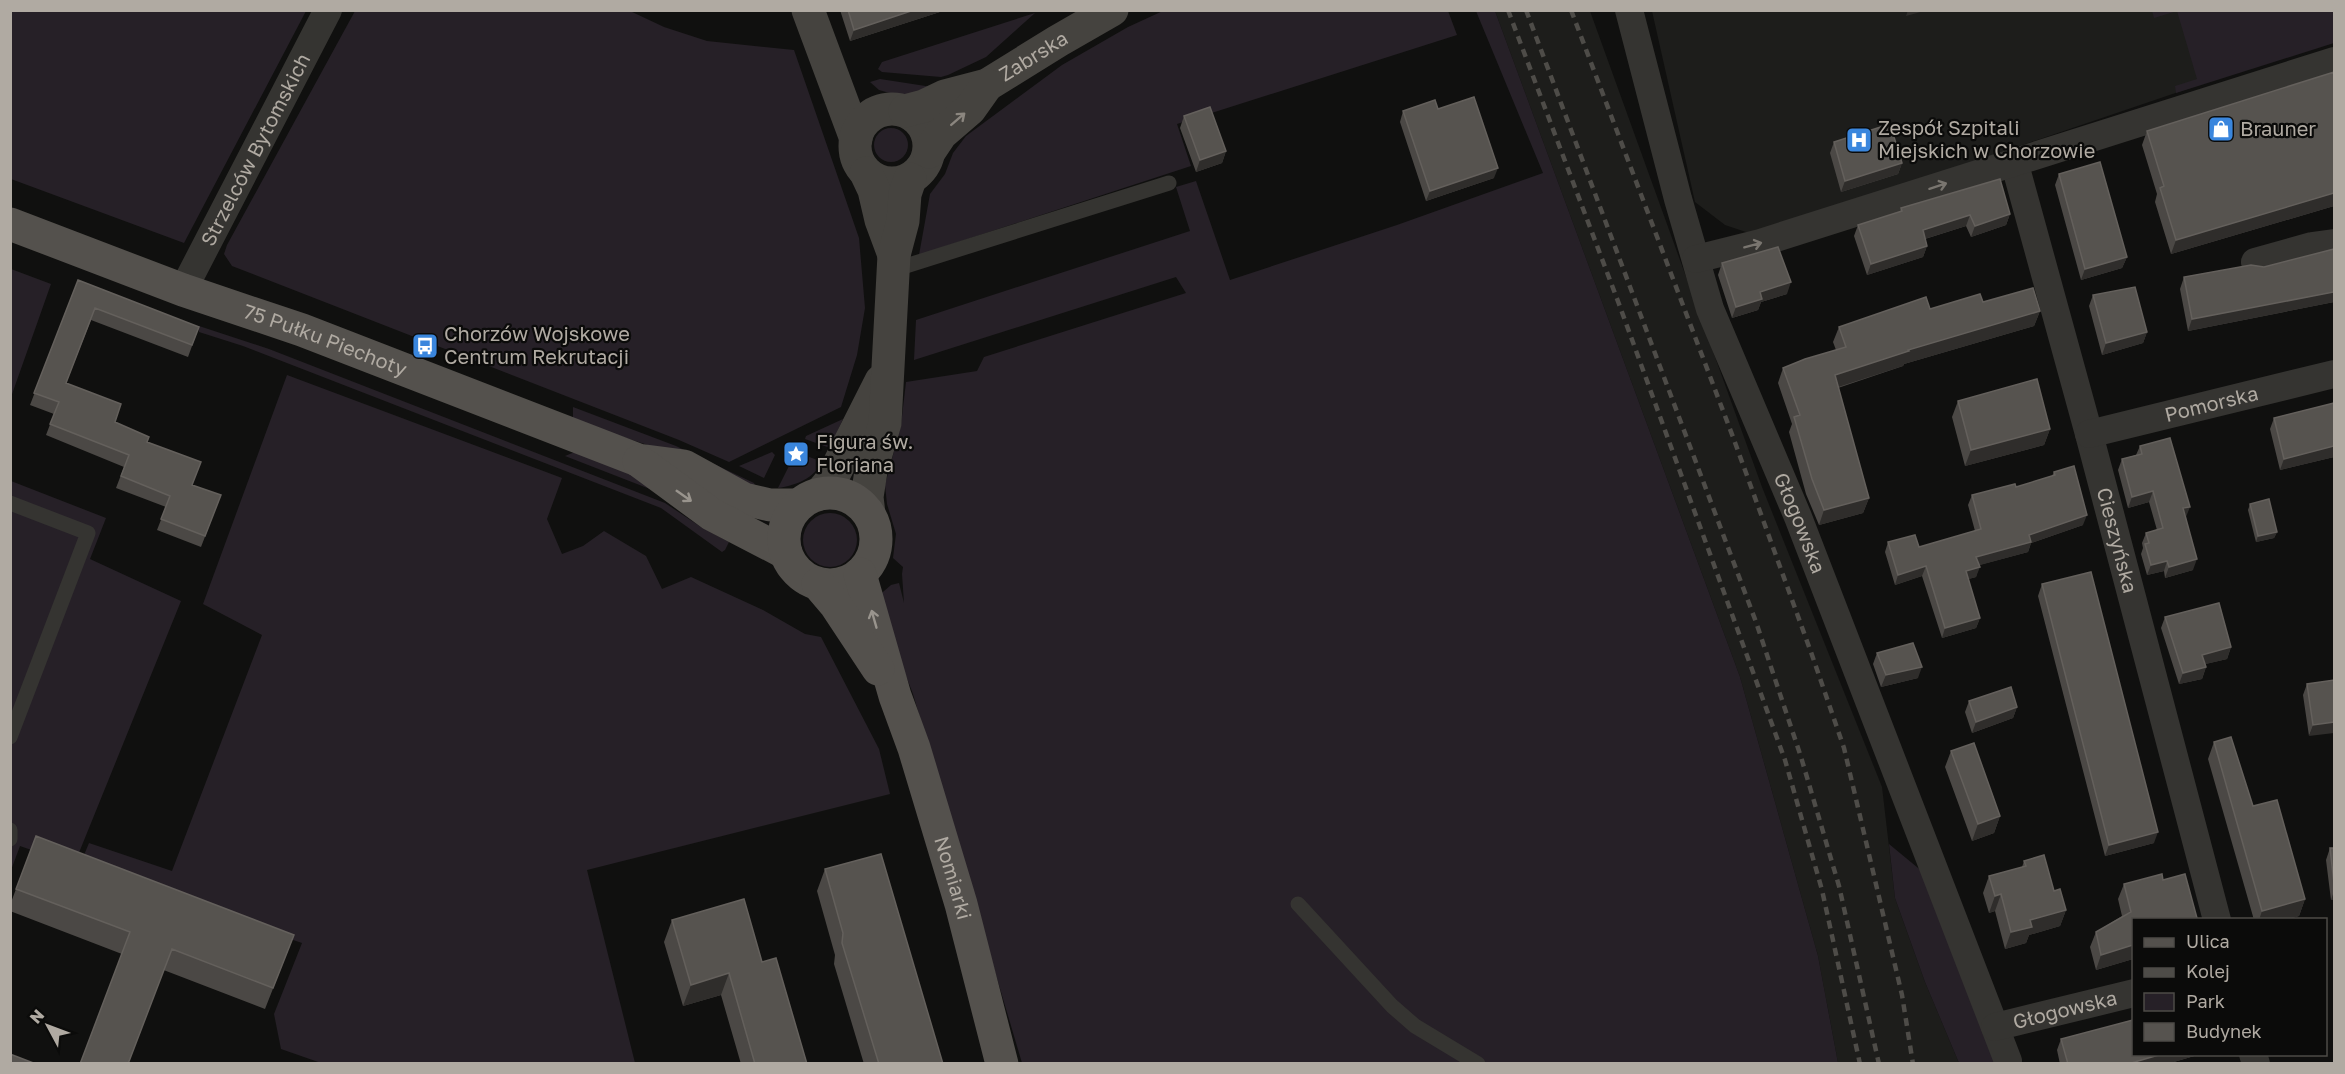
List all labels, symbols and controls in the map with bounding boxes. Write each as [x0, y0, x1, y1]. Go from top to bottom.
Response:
street label: Zabrska [994, 25, 1072, 86]
street label: Strzelców Bytomskich [195, 49, 315, 250]
one-way arrow [951, 112, 966, 126]
shop icon: Brauner [2206, 114, 2236, 144]
place label: Zespół Szpitali Miejskich w Chorzowie [1878, 115, 2095, 162]
place label: Brauner [2240, 116, 2316, 140]
hospital icon: Zespół Szpitali Miejskich w Chorzowie [1844, 125, 1874, 155]
one-way arrow [1928, 179, 1947, 190]
one-way arrow [1743, 238, 1762, 250]
street label: 75 Pułku Piechoty [241, 298, 411, 381]
place label: Chorzów Wojskowe Centrum Rekrutacji [444, 321, 630, 368]
bus stop icon: Chorzów Wojskowe Centrum Rekrutacji [410, 331, 440, 361]
street label: Pomorska [2162, 380, 2260, 426]
place label: Figura św. Floriana [816, 429, 914, 476]
place icon: Figura św. Floriana [781, 439, 811, 469]
street label: Głogowska [1770, 469, 1832, 576]
street label: Cieszyńska [2093, 485, 2143, 595]
one-way arrow [676, 490, 692, 502]
one-way arrow [868, 610, 879, 629]
street label: Nomiarki [930, 833, 978, 922]
legend [2132, 918, 2327, 1056]
text: Ulica [2186, 930, 2230, 952]
text: Kolej [2186, 960, 2230, 982]
street label: Głogowska [2010, 985, 2119, 1033]
text: Park [2186, 990, 2225, 1012]
north arrow [18, 996, 78, 1056]
text: N [25, 1005, 48, 1027]
text: Budynek [2186, 1020, 2262, 1042]

